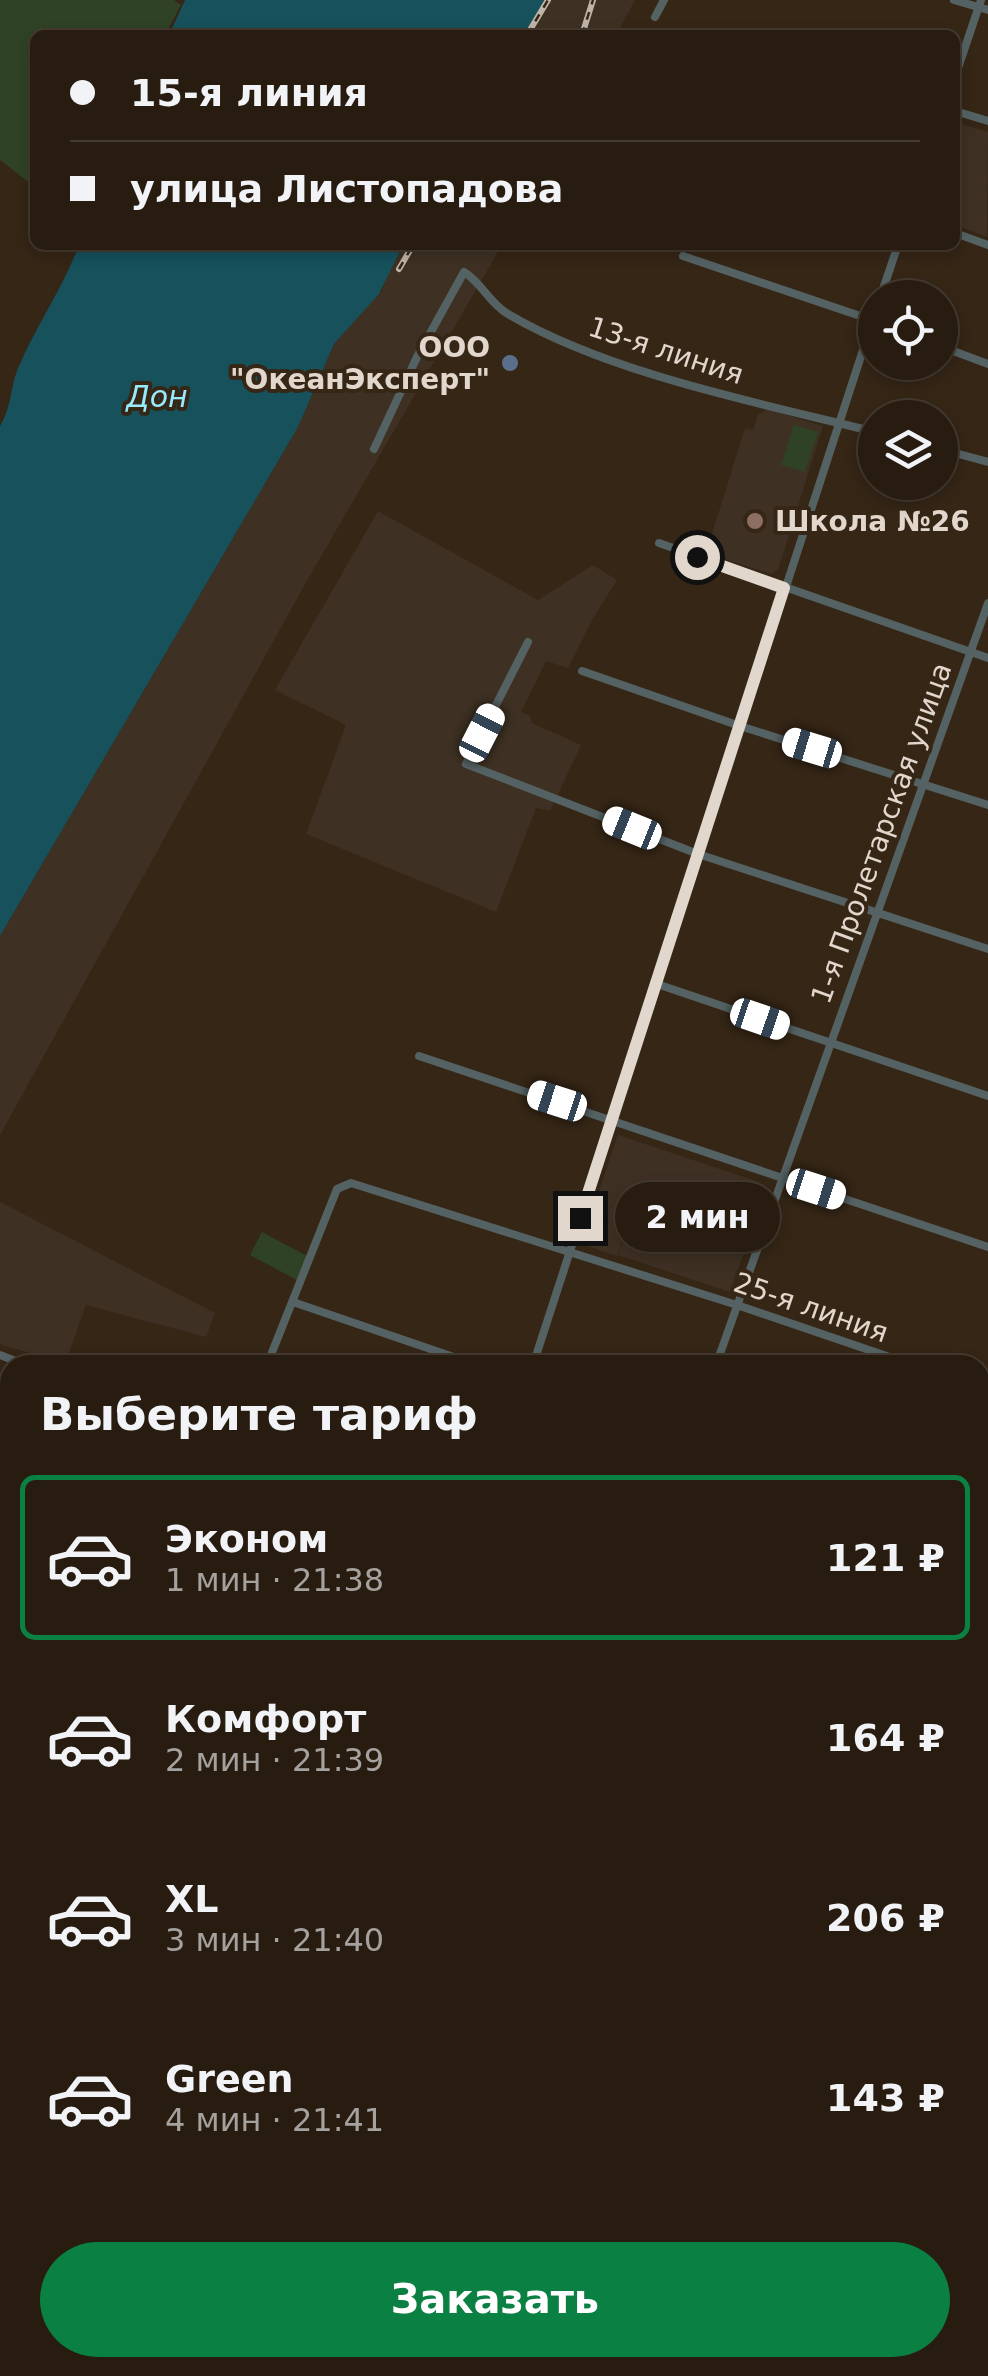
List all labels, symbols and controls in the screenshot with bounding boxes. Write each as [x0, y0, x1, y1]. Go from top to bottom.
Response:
text: 15-я линия [130, 71, 368, 115]
text: улица Листопадова [130, 167, 564, 211]
map controls [858, 280, 958, 500]
button: locate [858, 280, 958, 380]
street label: 13-я линия [584, 310, 747, 391]
place label: ООО "ОкеанЭксперт" [230, 331, 490, 396]
marker: ООО "ОкеанЭксперт" [499, 352, 521, 374]
water label: Дон [124, 379, 188, 414]
button: layers [858, 400, 958, 500]
place label: Школа №26 [775, 505, 970, 538]
marker: Школа №26 [744, 510, 766, 532]
route start [675, 535, 720, 580]
street label: 1-я Пролетарская улица [804, 658, 959, 1008]
car [455, 699, 509, 767]
car [779, 725, 845, 771]
car [599, 803, 665, 853]
car [727, 995, 793, 1043]
car [524, 1077, 590, 1125]
car [783, 1165, 849, 1213]
callout: 2 мин [615, 1183, 780, 1253]
route end [558, 1196, 603, 1241]
text: 2 мин [645, 1198, 750, 1236]
street label: 25-я линия [729, 1266, 892, 1349]
text: Выберите тариф [40, 1388, 478, 1441]
icon: car [45, 1513, 135, 1603]
text: Эконом [165, 1517, 328, 1561]
text: 121 ₽ [826, 1536, 945, 1580]
text: 1 мин · 21:38 [165, 1561, 384, 1599]
icon: car [45, 1693, 135, 1783]
text: Комфорт [165, 1697, 366, 1741]
text: 164 ₽ [826, 1716, 945, 1760]
text: 2 мин · 21:39 [165, 1741, 384, 1779]
icon: car [45, 1873, 135, 1963]
text: XL [165, 1877, 219, 1921]
text: 206 ₽ [826, 1896, 945, 1940]
text: 3 мин · 21:40 [165, 1921, 384, 1959]
icon: car [45, 2053, 135, 2143]
text: Green [165, 2057, 294, 2101]
text: 143 ₽ [826, 2076, 945, 2120]
text: 4 мин · 21:41 [165, 2101, 384, 2139]
button: Заказать [40, 2242, 950, 2357]

